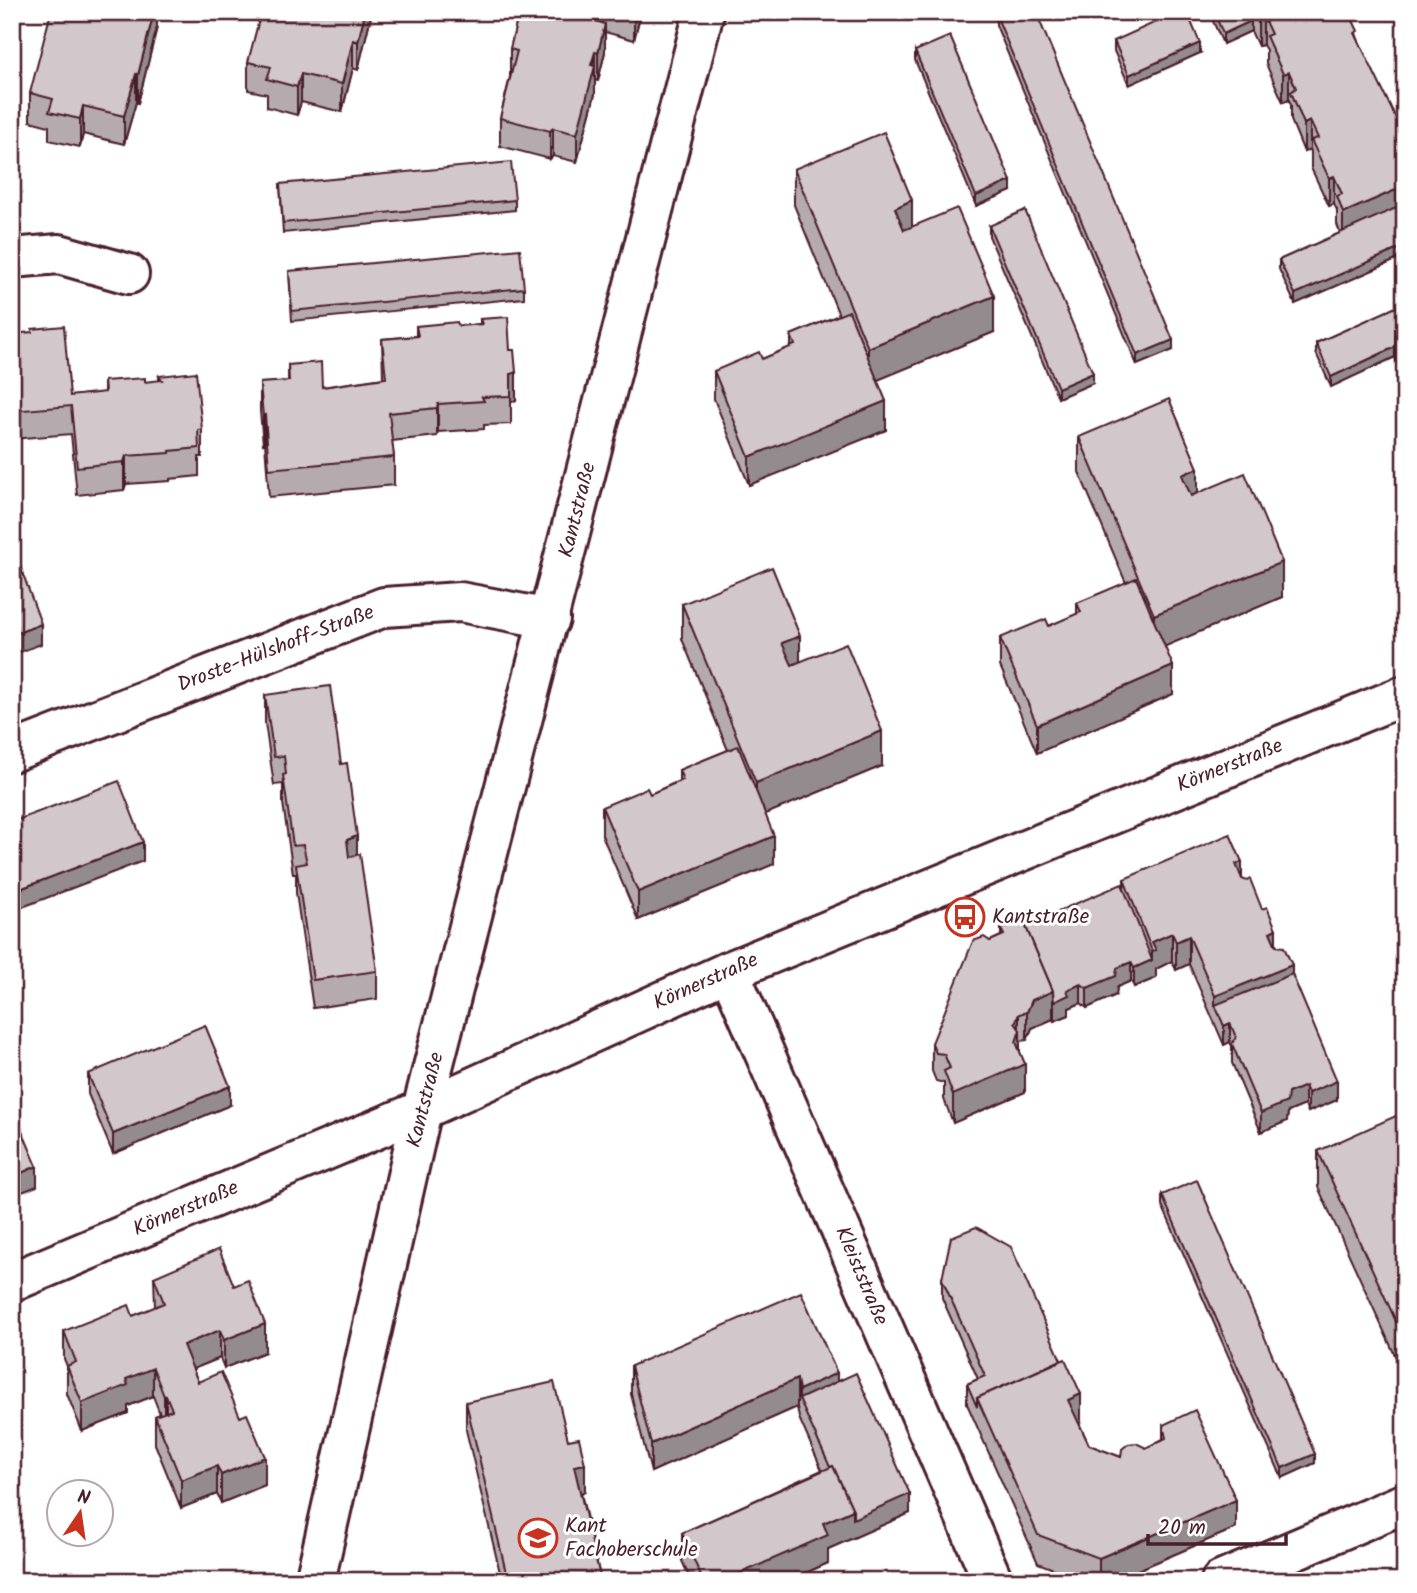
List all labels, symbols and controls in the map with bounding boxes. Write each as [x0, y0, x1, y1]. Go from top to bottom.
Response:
street label: Kantstraße [550, 458, 606, 561]
street label: Droste-Hülshoff-Straße [173, 596, 380, 702]
street label: Körnerstraße [1172, 730, 1289, 802]
bus stop icon: Kantstraße [944, 896, 986, 938]
place label: Kantstraße [992, 901, 1090, 934]
street label: Körnerstraße [648, 944, 764, 1020]
street label: Kantstraße [398, 1048, 454, 1151]
street label: Körnerstraße [128, 1172, 245, 1246]
street label: Kleiststraße [825, 1221, 897, 1331]
north arrow [46, 1478, 116, 1548]
text: N [74, 1482, 93, 1514]
scale bar [1148, 1502, 1286, 1546]
place label: Kant Fachoberschule [565, 1510, 698, 1567]
text: 20 m [1158, 1512, 1206, 1545]
school or university icon: Kant Fachoberschule [517, 1517, 559, 1559]

